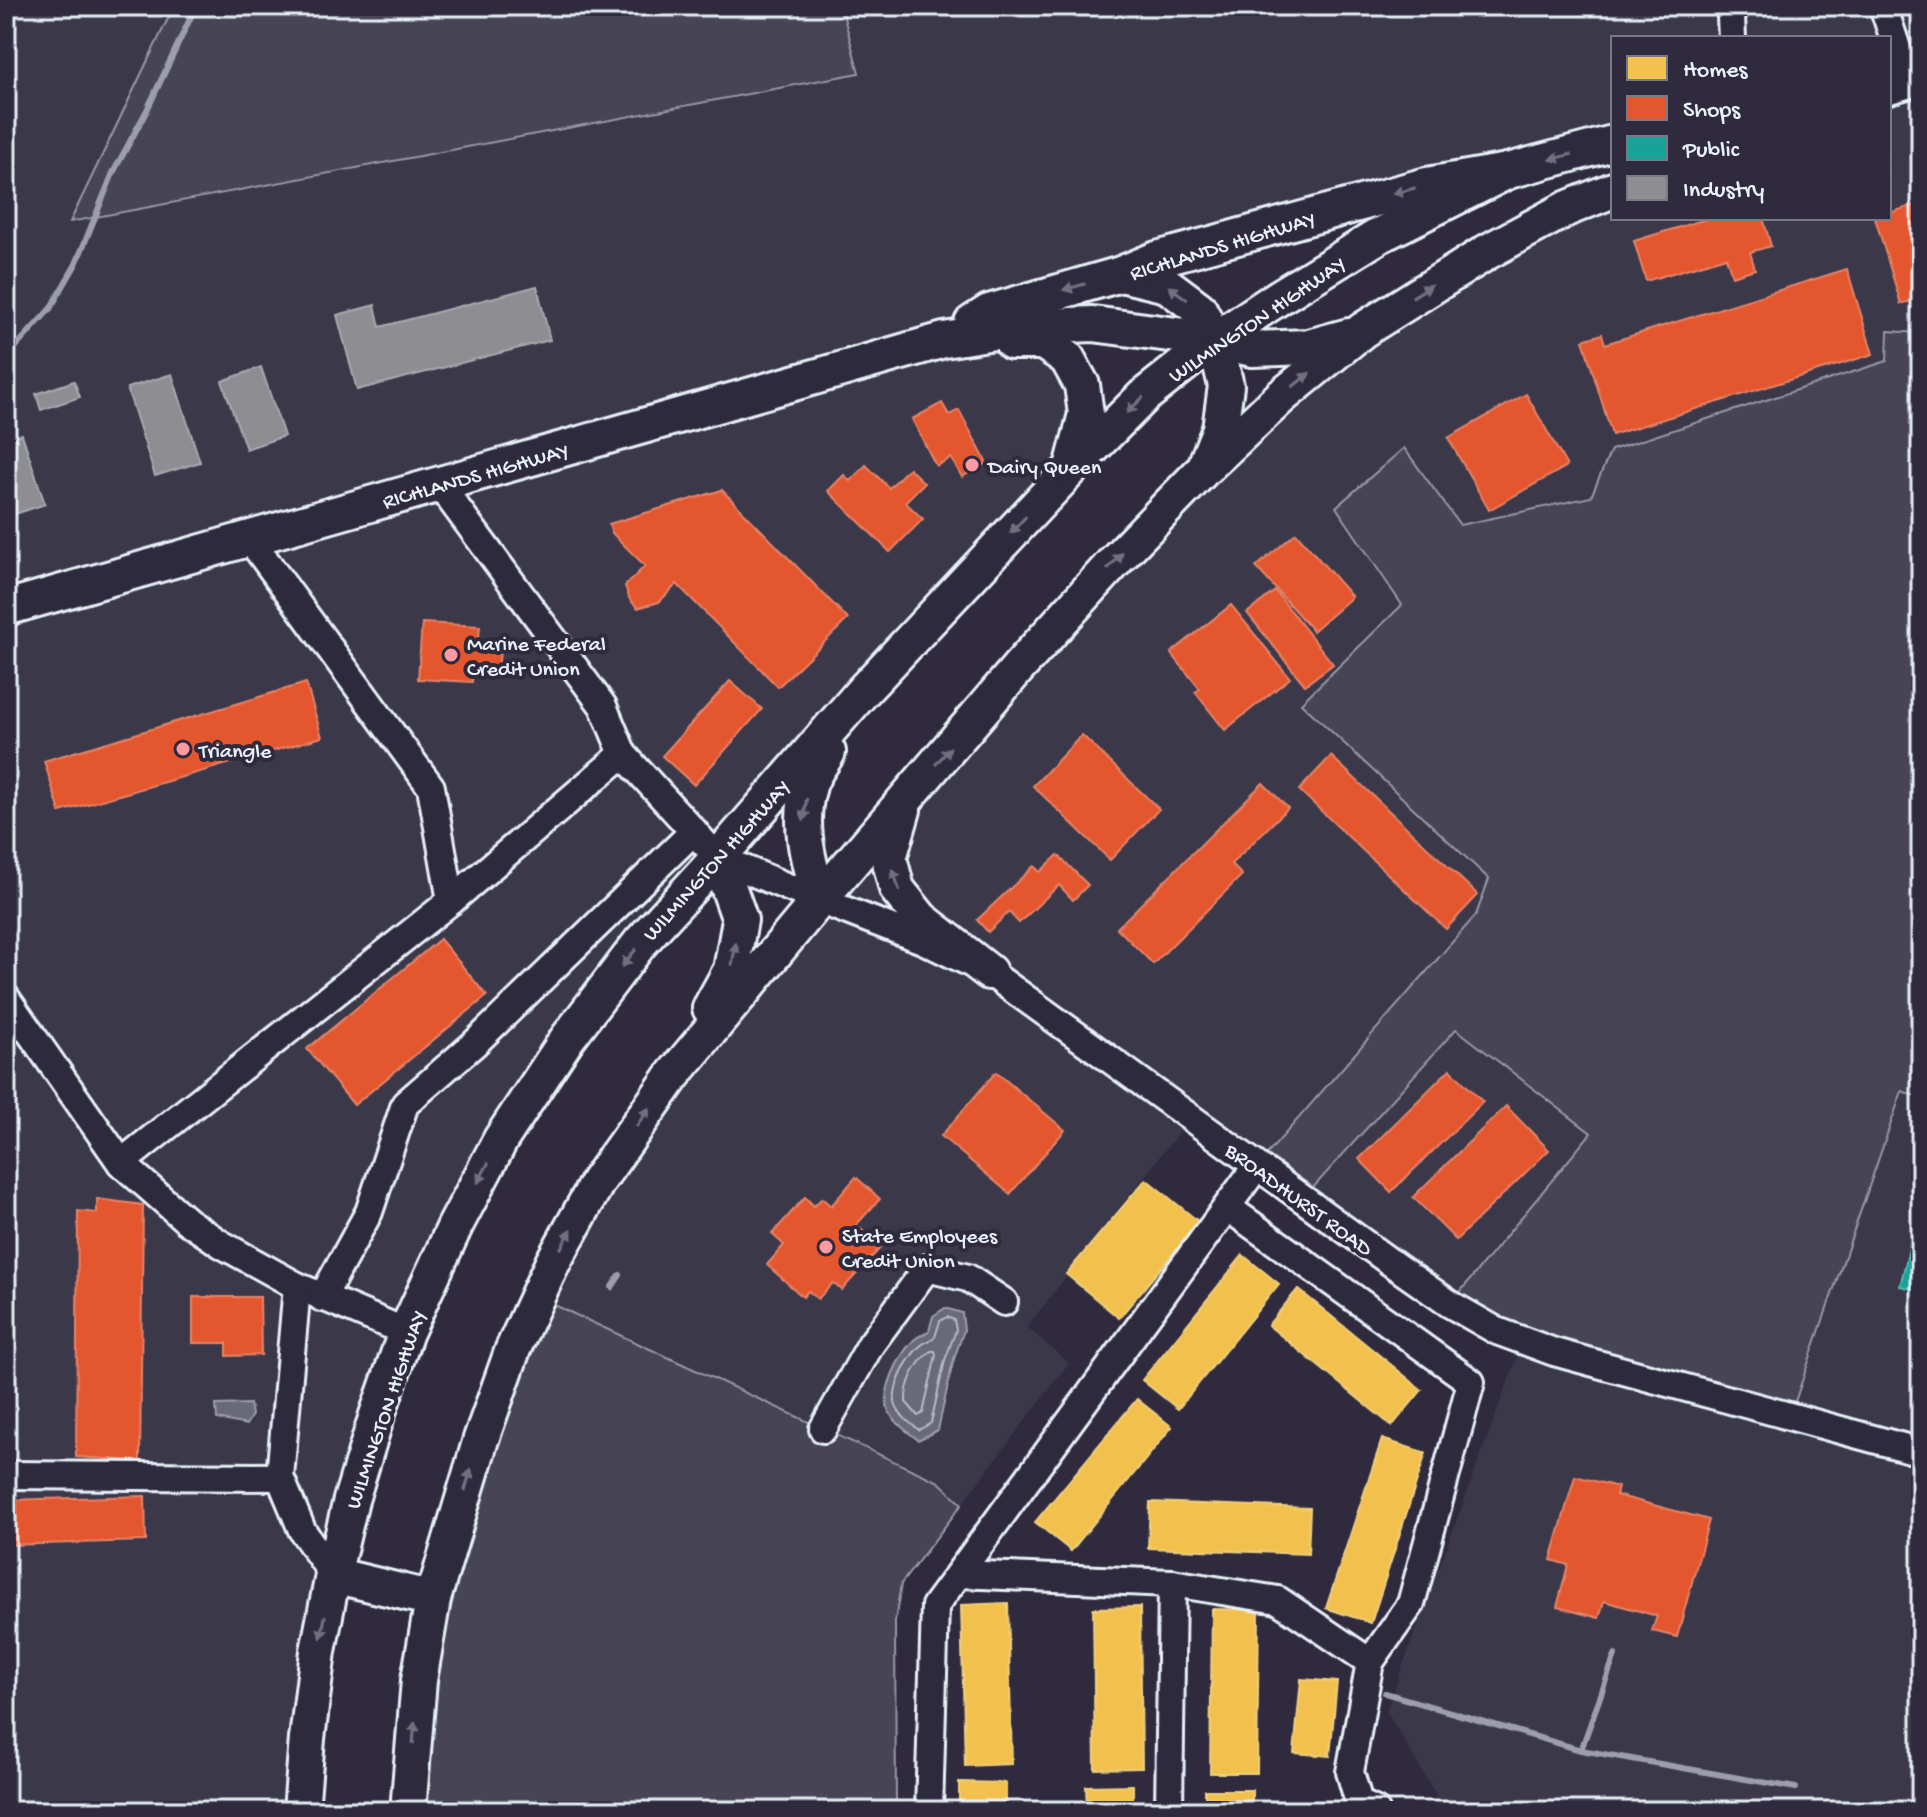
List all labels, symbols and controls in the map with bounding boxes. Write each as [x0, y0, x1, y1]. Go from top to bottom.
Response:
legend [1611, 36, 1891, 220]
text: Homes [1683, 57, 1749, 86]
text: Shops [1683, 97, 1741, 126]
text: Public [1682, 137, 1740, 166]
one-way arrow [1548, 151, 1572, 164]
text: Industry [1683, 177, 1765, 206]
one-way arrow [1392, 186, 1417, 198]
street label: RICHLANDS HIGHWAY [1127, 207, 1319, 288]
street label: WILMINGTON HIGHWAY [1165, 252, 1352, 390]
one-way arrow [1062, 281, 1086, 294]
one-way arrow [1411, 285, 1433, 299]
one-way arrow [1168, 286, 1189, 302]
one-way arrow [1291, 372, 1311, 389]
one-way arrow [1126, 395, 1145, 414]
street label: RICHLANDS HIGHWAY [380, 439, 572, 517]
marker: Dairy Queen [963, 456, 981, 474]
place label: Dairy Queen [986, 456, 1102, 482]
one-way arrow [1010, 515, 1028, 534]
one-way arrow [1105, 552, 1123, 571]
place label: Marine Federal Credit Union [467, 633, 606, 684]
marker: Marine Federal Credit Union [442, 646, 460, 664]
marker: Triangle [174, 740, 192, 758]
place label: Triangle [197, 740, 272, 766]
one-way arrow [934, 746, 951, 766]
street label: WILMINGTON HIGHWAY [639, 776, 797, 948]
one-way arrow [798, 798, 811, 823]
one-way arrow [889, 868, 901, 892]
one-way arrow [728, 942, 740, 967]
one-way arrow [621, 948, 637, 968]
one-way arrow [635, 1107, 651, 1128]
street label: BROADHURST ROAD [1218, 1138, 1377, 1264]
one-way arrow [476, 1161, 489, 1184]
place label: State Employees Credit Union [842, 1225, 998, 1276]
one-way arrow [558, 1228, 572, 1250]
marker: State Employees Credit Union [817, 1238, 835, 1256]
street label: WILMINGTON HIGHWAY [342, 1308, 434, 1513]
one-way arrow [462, 1467, 475, 1491]
one-way arrow [316, 1615, 329, 1640]
one-way arrow [408, 1720, 421, 1745]

